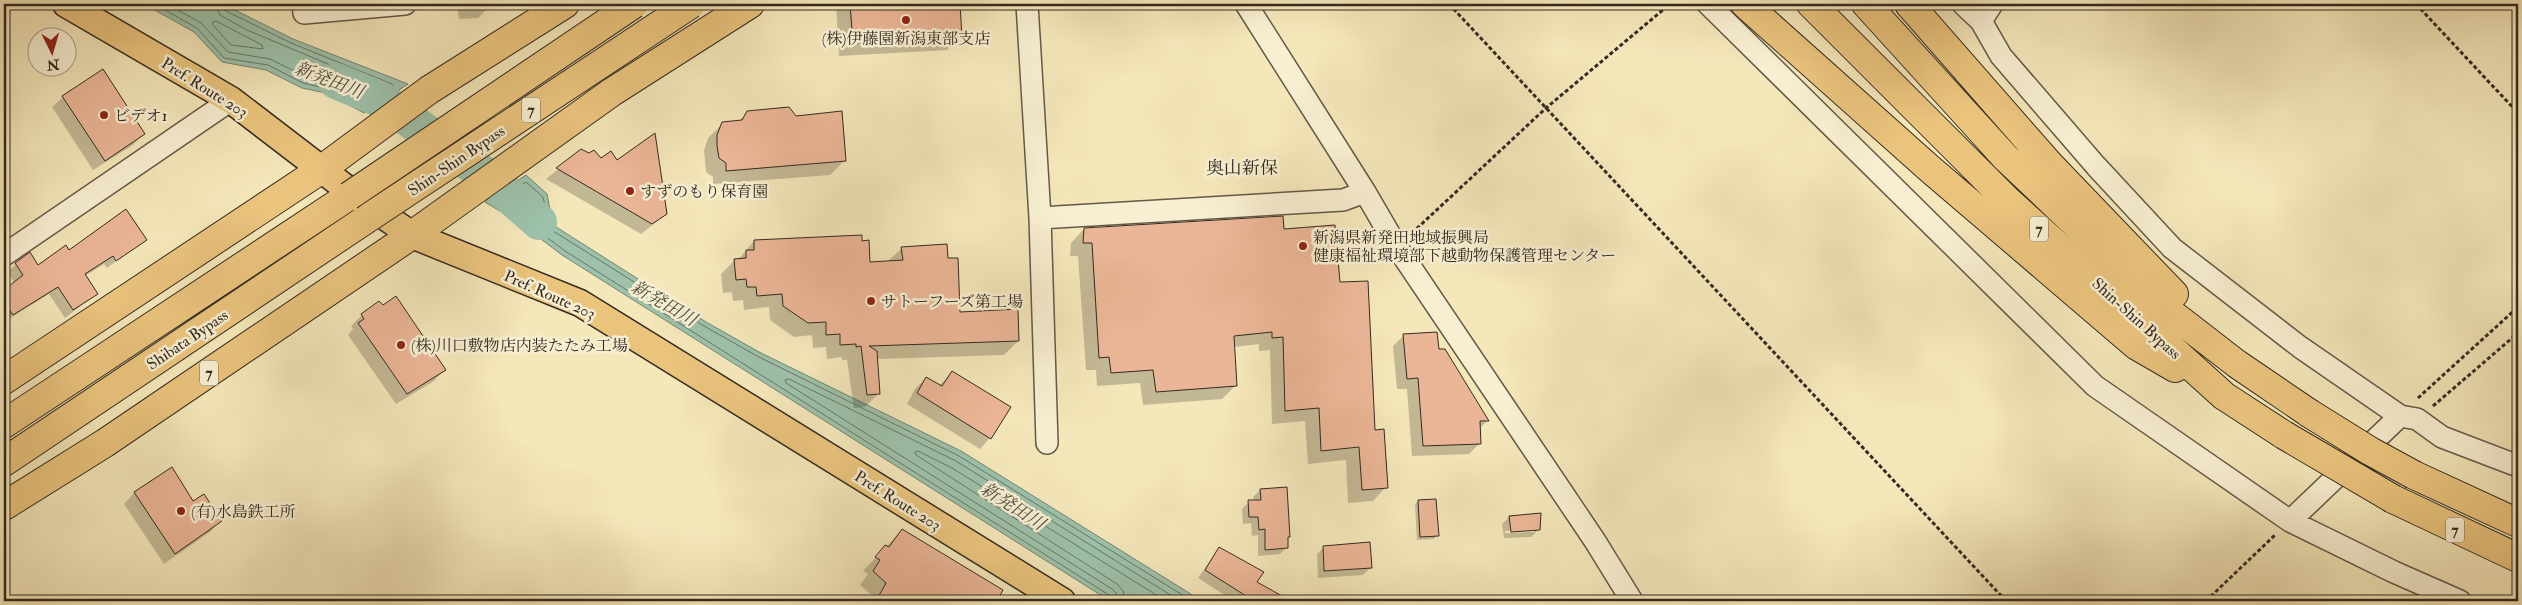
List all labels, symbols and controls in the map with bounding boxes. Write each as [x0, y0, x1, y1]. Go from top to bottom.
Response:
marker: (株)伊藤園新潟東部支店 [900, 14, 912, 26]
north arrow [28, 28, 78, 78]
place label: (株)伊藤園新潟東部支店 [822, 29, 990, 49]
street label: Pref. Route 203 [157, 53, 251, 122]
text: N [46, 55, 61, 74]
water label: 新発田川 [291, 57, 368, 105]
road number: 7 [522, 98, 540, 122]
place label: ビデオ1 [114, 106, 167, 126]
marker: ビデオ1 [98, 109, 110, 121]
street label: Shin-Shin Bypass [404, 121, 509, 201]
district label: 奥山新保 [1206, 157, 1278, 180]
place label: すずのもり保育園 [640, 182, 768, 202]
marker: すずのもり保育園 [624, 185, 636, 197]
road number: 7 [2030, 216, 2048, 242]
place label: 新潟県新発田地域振興局 健康福祉環境部下越動物保護管理センター [1313, 228, 1616, 266]
marker: 新潟県新発田地域振興局 健康福祉環境部下越動物保護管理センター [1297, 240, 1309, 252]
street label: Pref. Route 203 [501, 266, 599, 324]
street label: Shin-Shin Bypass [2087, 274, 2185, 365]
water label: 新発田川 [627, 275, 702, 332]
place label: サトーフーズ第工場 [881, 292, 1023, 312]
marker: サトーフーズ第工場 [865, 295, 877, 307]
street label: Shibata Bypass [143, 305, 233, 375]
place label: (株)川口敷物店内装たたみ工場 [411, 336, 628, 356]
marker: (株)川口敷物店内装たたみ工場 [395, 339, 407, 351]
road number: 7 [200, 360, 218, 386]
street label: Pref. Route 203 [850, 466, 944, 535]
water label: 新発田川 [976, 477, 1051, 537]
place label: (有)水島鉄工所 [191, 502, 296, 522]
marker: (有)水島鉄工所 [175, 505, 187, 517]
road number: 7 [2446, 518, 2464, 542]

